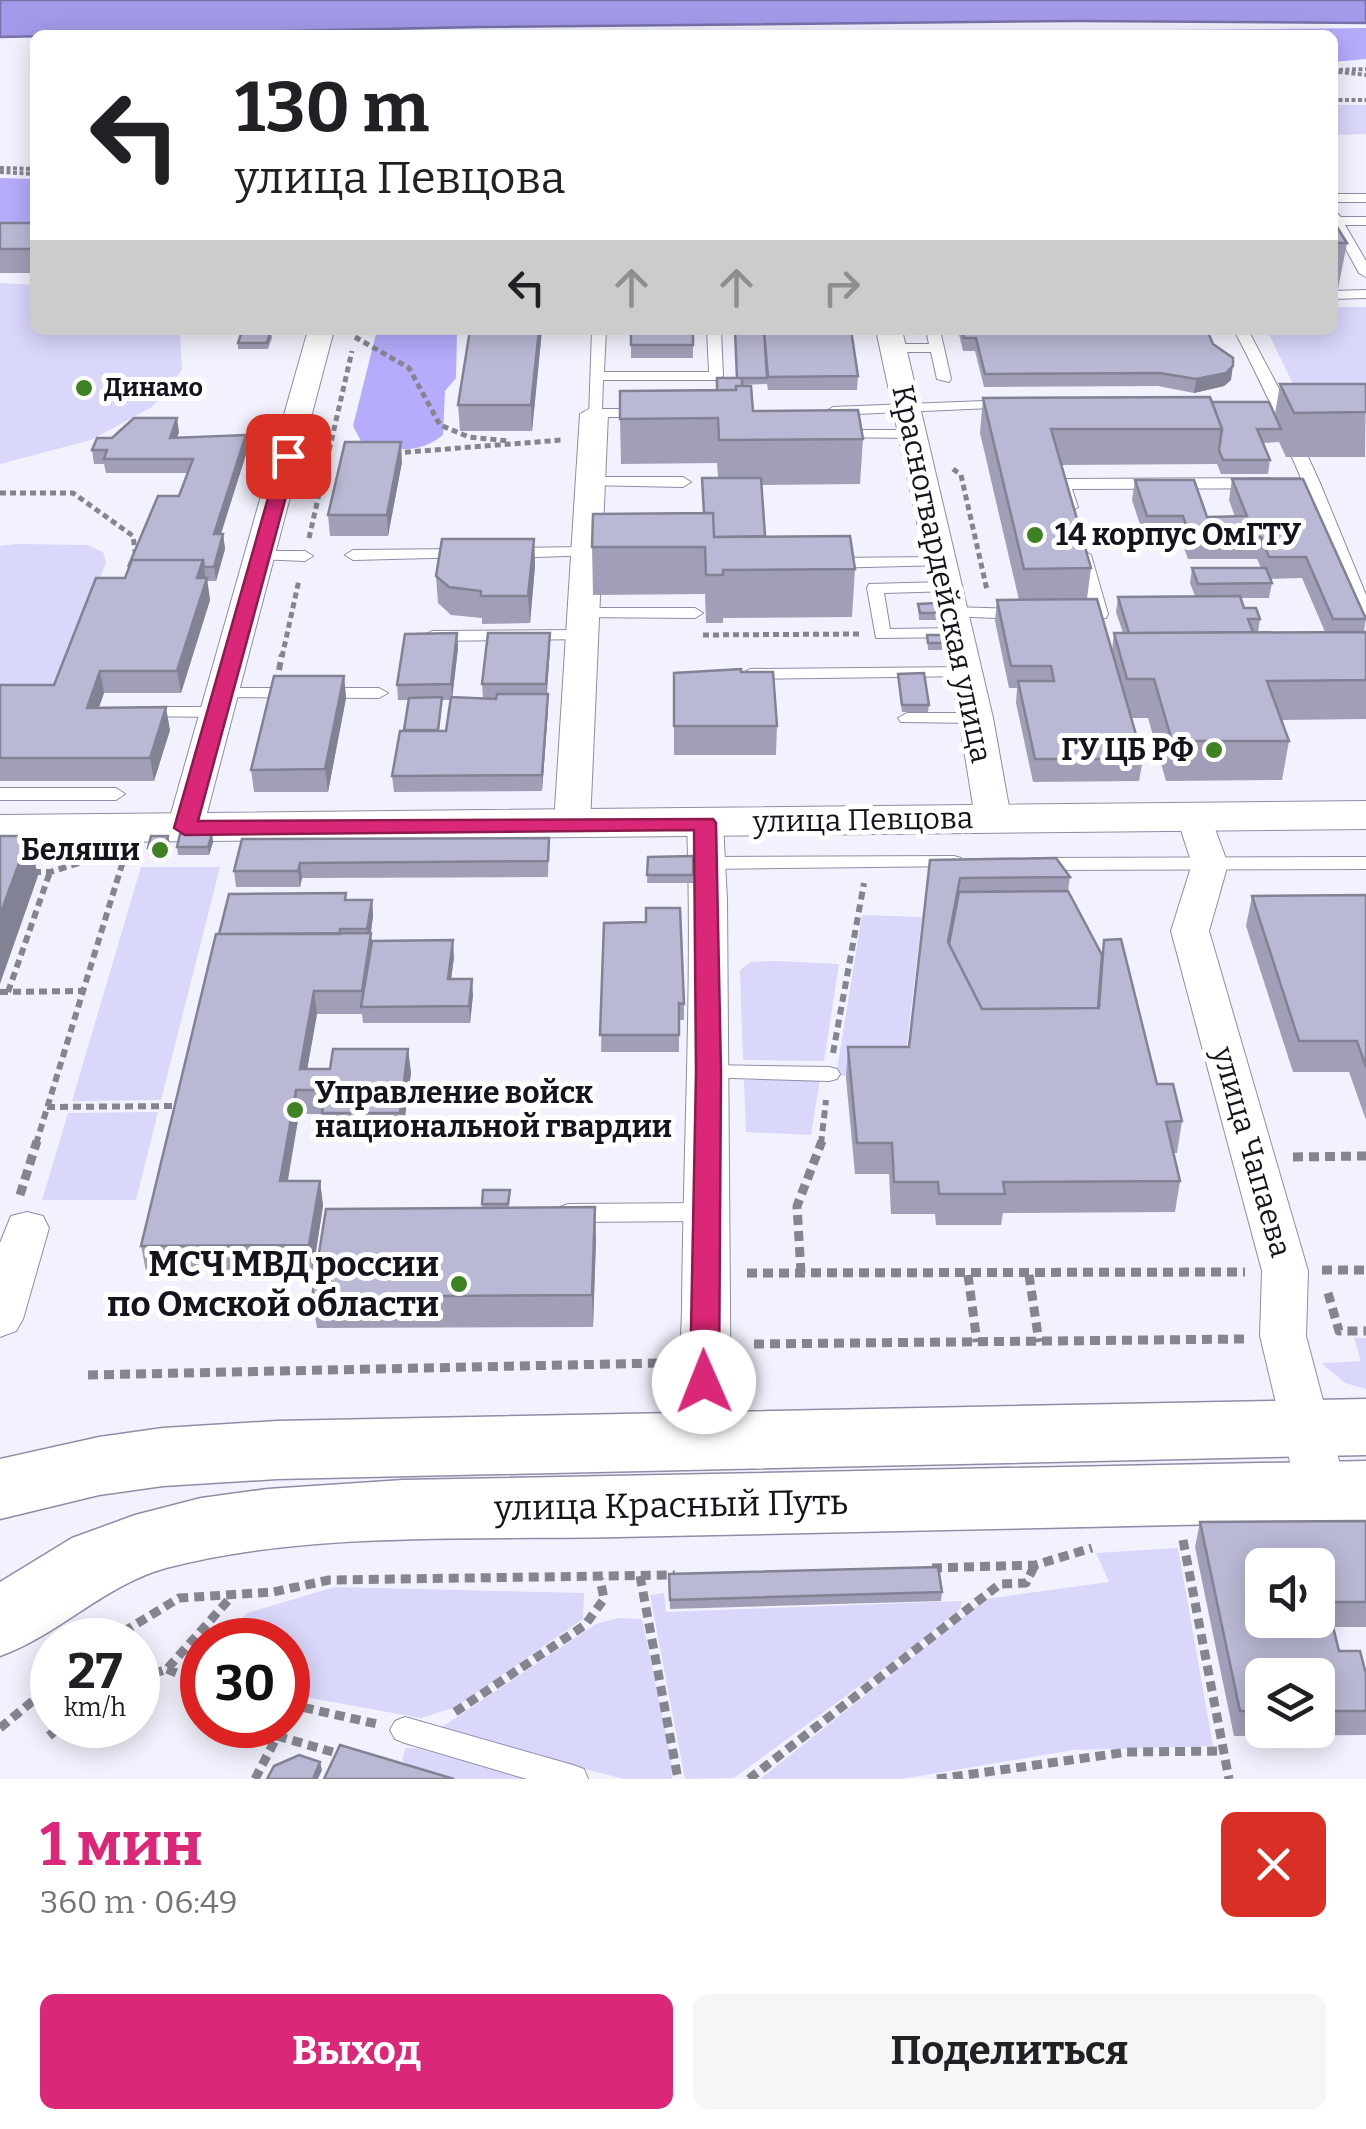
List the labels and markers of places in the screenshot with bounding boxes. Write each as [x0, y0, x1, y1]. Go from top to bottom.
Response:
place label: Динамо [104, 373, 203, 403]
marker: Динамо [73, 377, 95, 399]
pin [246, 414, 331, 499]
place label: 14 корпус ОмГТУ [1055, 517, 1302, 553]
marker: 14 корпус ОмГТУ [1024, 524, 1046, 546]
place label: ГУ ЦБ РФ [1061, 732, 1194, 768]
marker: ГУ ЦБ РФ [1203, 739, 1225, 761]
place label: Беляши [21, 832, 140, 868]
marker: Беляши [149, 839, 171, 861]
place label: Управление войск национальной гвардии [315, 1075, 672, 1145]
marker: Управление войск национальной гвардии [284, 1099, 306, 1121]
place label: МСЧ МВД россии по Омской области [107, 1243, 439, 1325]
marker: МСЧ МВД россии по Омской области [448, 1273, 470, 1295]

